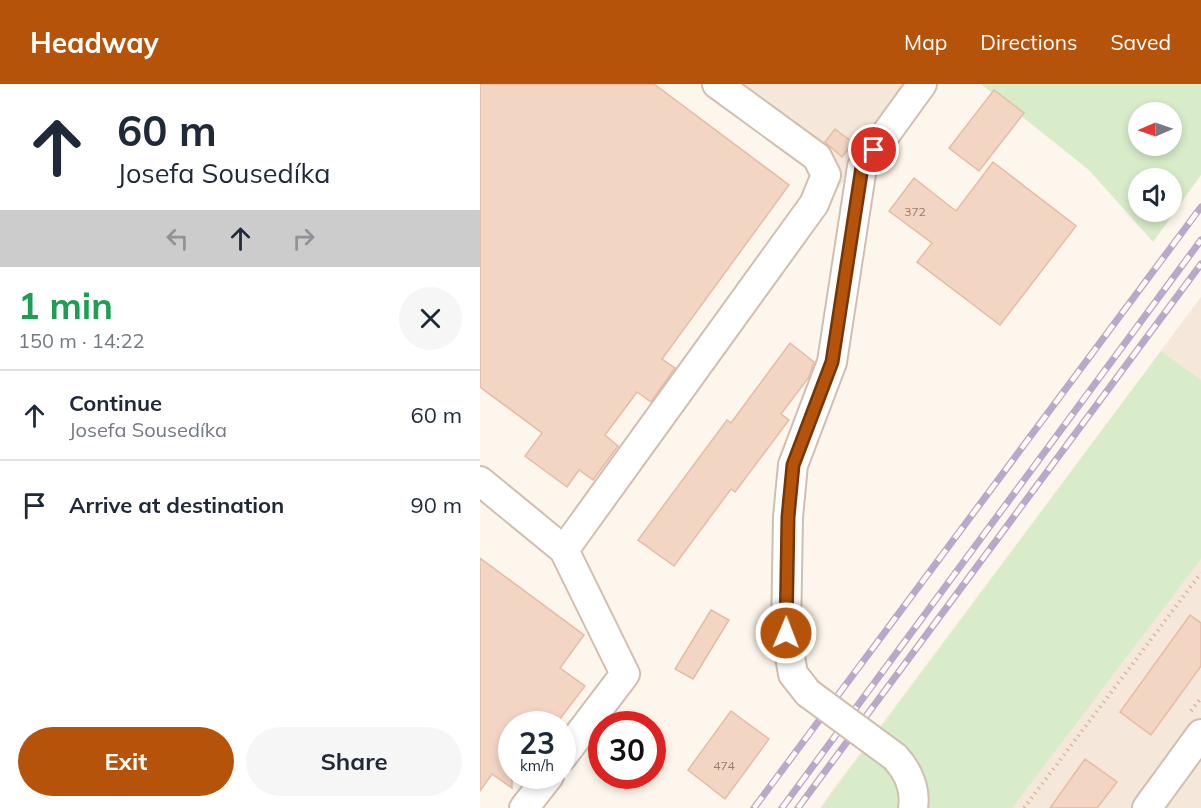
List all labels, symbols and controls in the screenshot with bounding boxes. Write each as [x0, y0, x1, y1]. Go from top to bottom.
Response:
text: Headway [30, 25, 159, 60]
text: Map [904, 29, 947, 55]
text: Directions [980, 29, 1077, 55]
text: Saved [1110, 29, 1171, 55]
north arrow [1128, 102, 1182, 156]
map controls [1128, 102, 1182, 222]
text: 60 m [117, 104, 217, 157]
icon: ahead [18, 108, 96, 186]
pin [848, 124, 899, 175]
icon: arrive [857, 133, 890, 166]
text: Josefa Sousedíka [117, 156, 330, 190]
button: sound [1128, 168, 1182, 222]
house number: 372 [904, 204, 926, 219]
icon: left [161, 222, 194, 255]
icon: ahead [224, 222, 257, 255]
icon: right [287, 222, 320, 255]
text: 1 min [18, 283, 113, 328]
button: close [399, 287, 462, 350]
text: 150 m · 14:22 [18, 328, 144, 353]
text: Continue [69, 389, 162, 417]
icon: ahead [18, 399, 51, 432]
text: 60 m [411, 401, 462, 429]
text: Josefa Sousedíka [69, 417, 227, 442]
icon: arrive [18, 489, 51, 522]
text: Arrive at destination [69, 491, 284, 519]
text: 90 m [411, 491, 462, 519]
position arrow [754, 601, 818, 665]
speed limit sign: 30 [588, 711, 666, 789]
text: 23 [519, 724, 555, 762]
button: Exit [18, 727, 234, 796]
button: Share [246, 727, 462, 796]
text: km/h [520, 756, 554, 775]
house number: 474 [713, 758, 735, 773]

